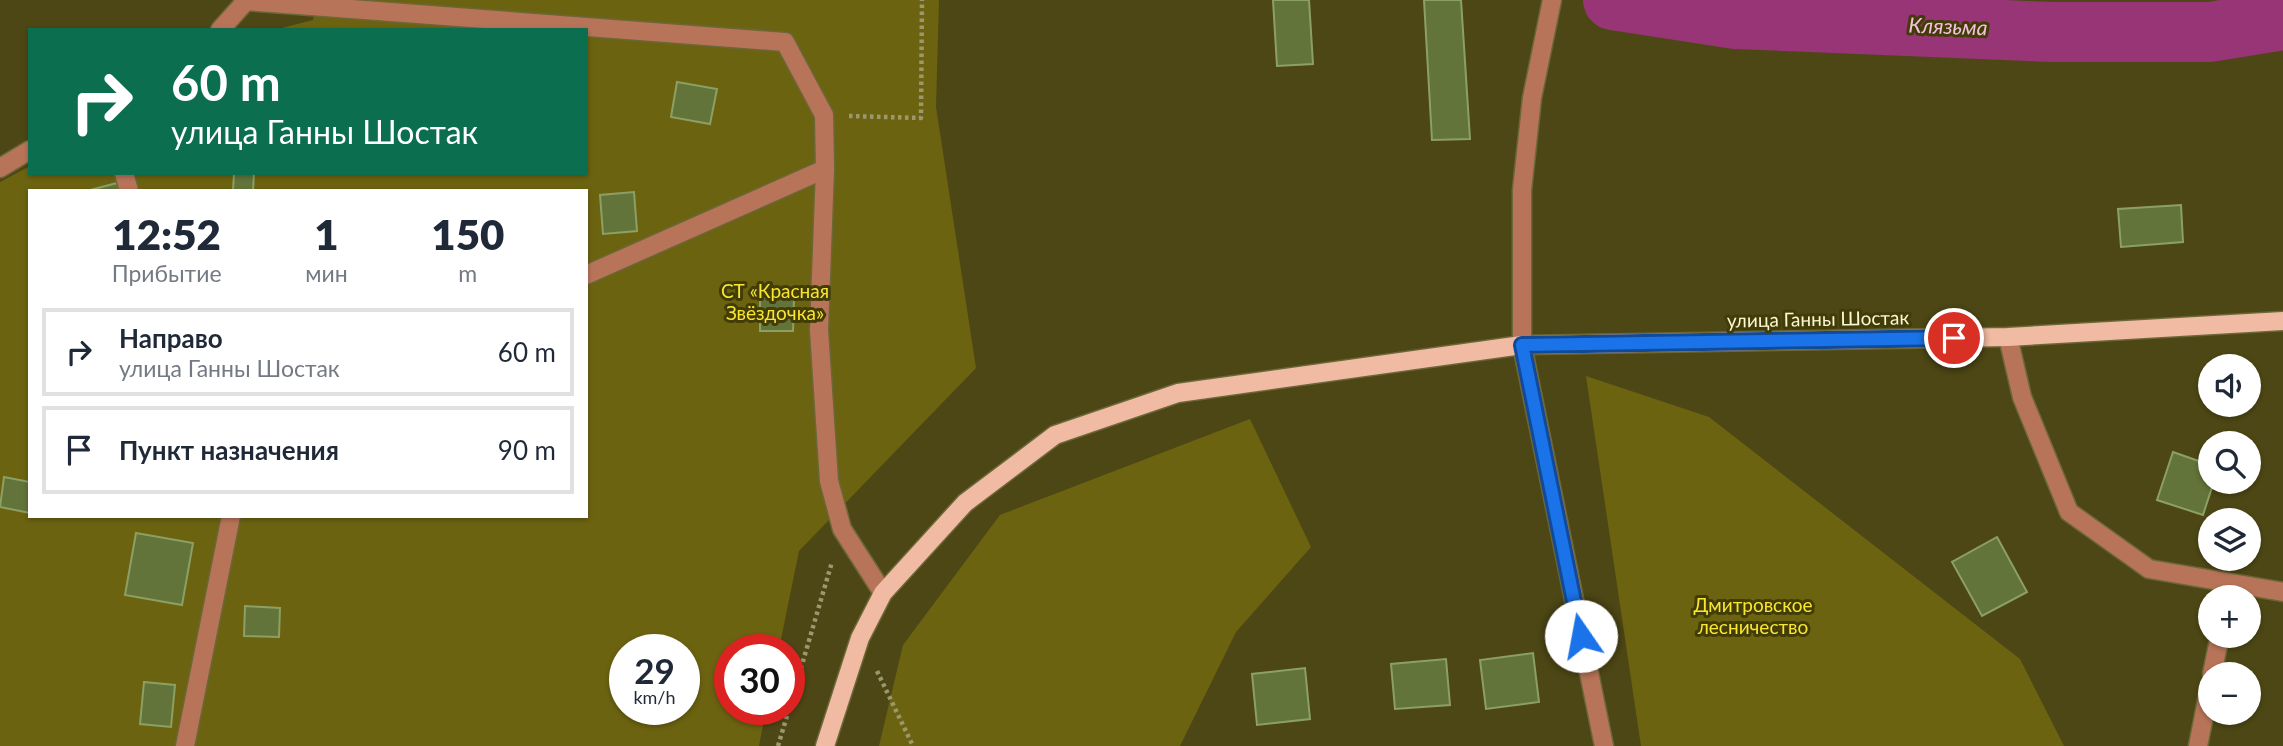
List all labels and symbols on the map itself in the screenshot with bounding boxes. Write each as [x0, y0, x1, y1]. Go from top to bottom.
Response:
water label: Клязьма [1908, 12, 1988, 39]
park label: СТ «Красная Звёздочка» [721, 279, 829, 324]
street label: улица Ганны Шостак [1727, 305, 1910, 332]
pin [1924, 308, 1984, 368]
park label: Дмитровское лесничество [1694, 593, 1812, 638]
position arrow [1544, 599, 1618, 673]
speed limit sign: 30 [714, 634, 805, 725]

